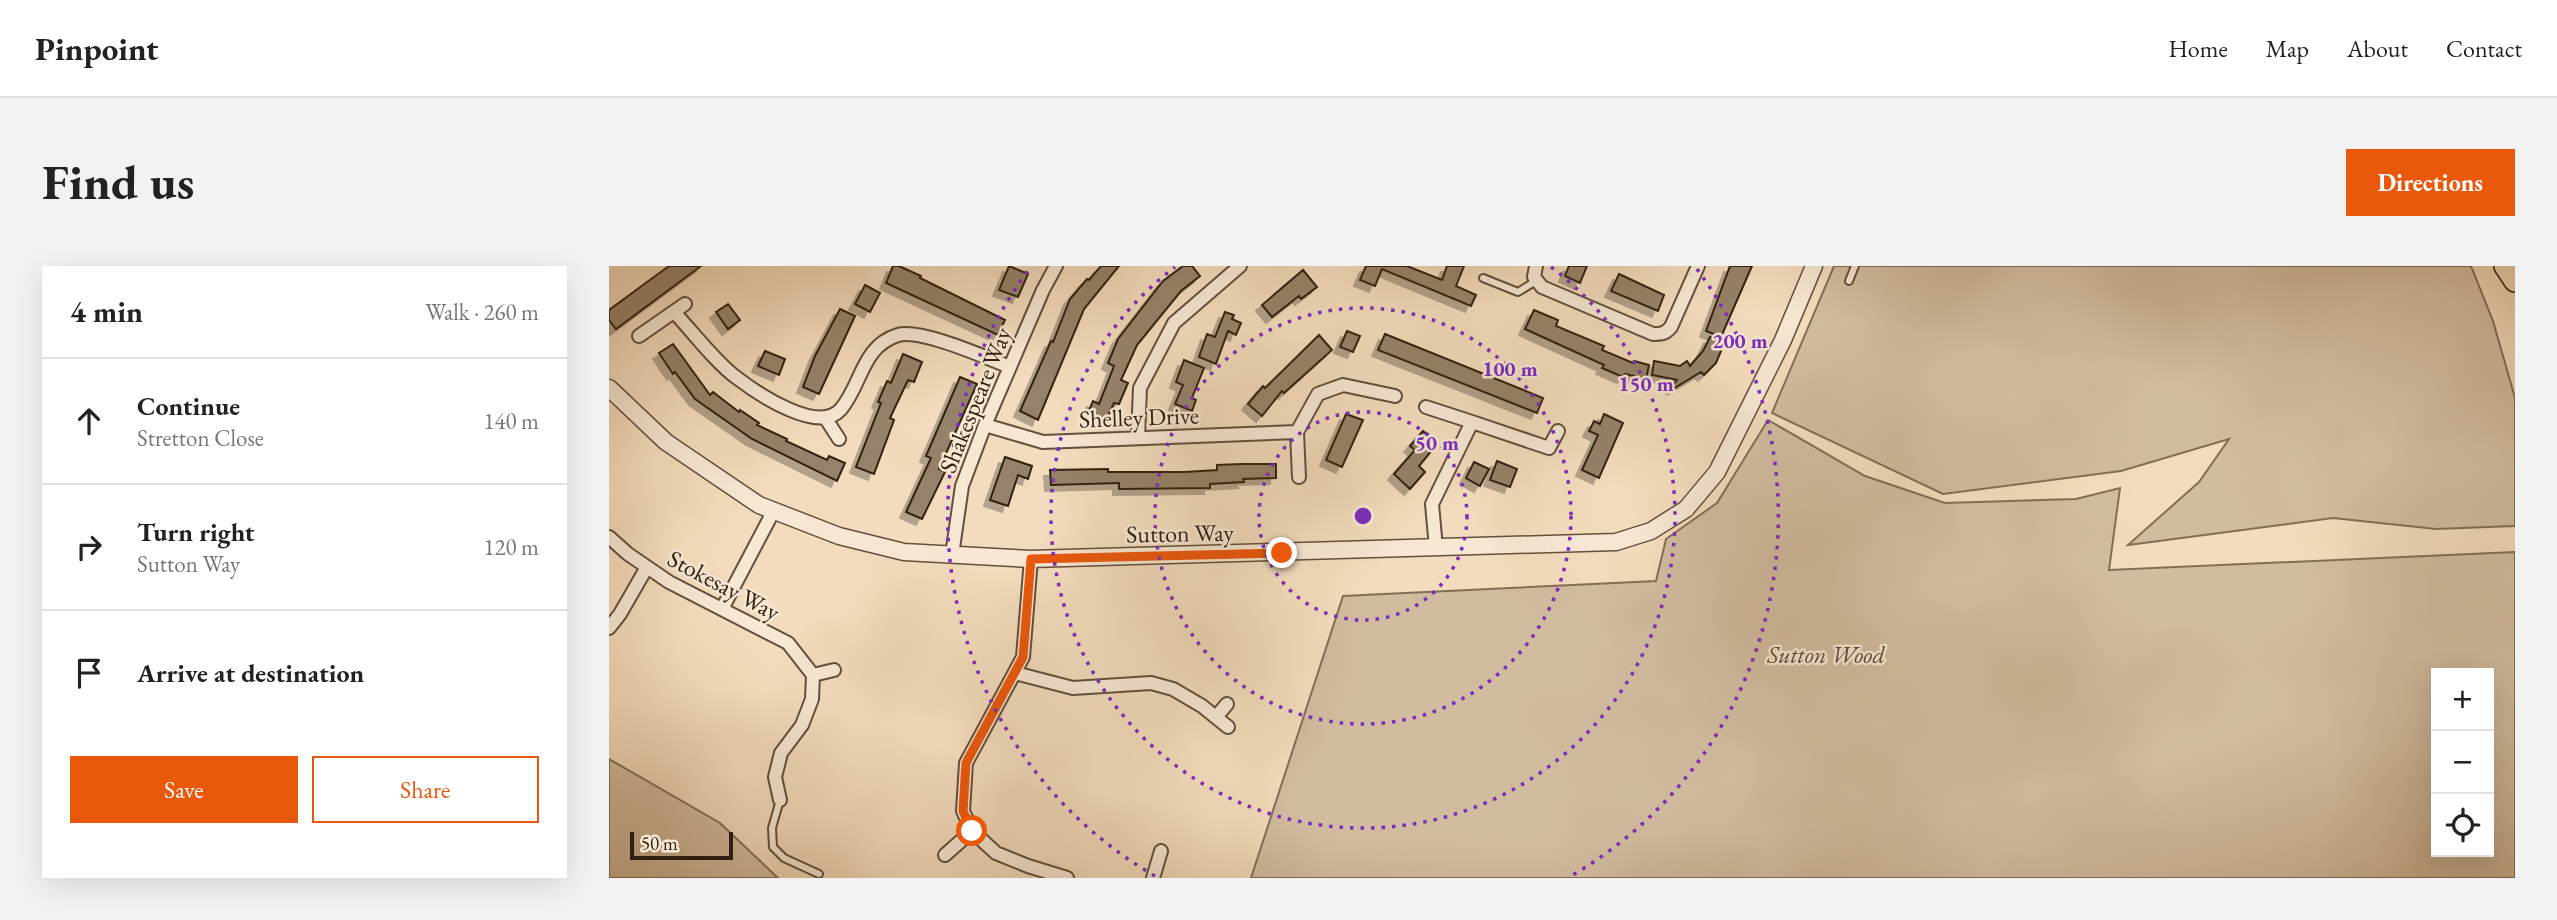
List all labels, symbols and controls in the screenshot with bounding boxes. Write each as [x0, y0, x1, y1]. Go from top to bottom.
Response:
text: Pinpoint [35, 27, 158, 70]
text: Home [2168, 33, 2228, 64]
text: Map [2266, 33, 2309, 64]
text: About [2347, 33, 2408, 64]
text: Contact [2446, 33, 2522, 64]
button: Directions [2346, 149, 2515, 216]
text: Find us [42, 150, 194, 214]
text: 4 min [70, 292, 143, 331]
text: Walk · 260 m [425, 297, 539, 327]
street label: Shakespeare Way [932, 322, 1018, 477]
text: 200 m [1712, 327, 1768, 354]
text: 100 m [1482, 355, 1538, 382]
text: 150 m [1618, 370, 1674, 397]
text: Continue [137, 389, 240, 423]
street label: Shelley Drive [1078, 399, 1200, 435]
icon: ahead [70, 402, 108, 440]
text: 140 m [483, 406, 539, 436]
text: Stretton Close [137, 423, 264, 453]
text: 50 m [1415, 429, 1459, 456]
centre of rings [1351, 504, 1375, 528]
text: Turn right [137, 515, 255, 549]
street label: Sutton Way [1126, 517, 1235, 549]
icon: right [70, 528, 108, 566]
text: 120 m [483, 532, 539, 562]
route end [1266, 537, 1297, 568]
street label: Stokesay Way [663, 543, 786, 628]
text: Sutton Way [137, 549, 240, 579]
park label: Sutton Wood [1766, 639, 1885, 670]
icon: arrive [70, 654, 108, 692]
text: Arrive at destination [137, 656, 364, 690]
map controls [2431, 668, 2494, 857]
button: + [2431, 668, 2494, 731]
button: − [2431, 731, 2494, 794]
button: Save [70, 756, 298, 823]
button: Share [312, 756, 539, 823]
button: locate [2431, 794, 2494, 857]
route start [956, 815, 987, 846]
scale bar [630, 829, 733, 861]
text: 50 m [641, 831, 678, 856]

